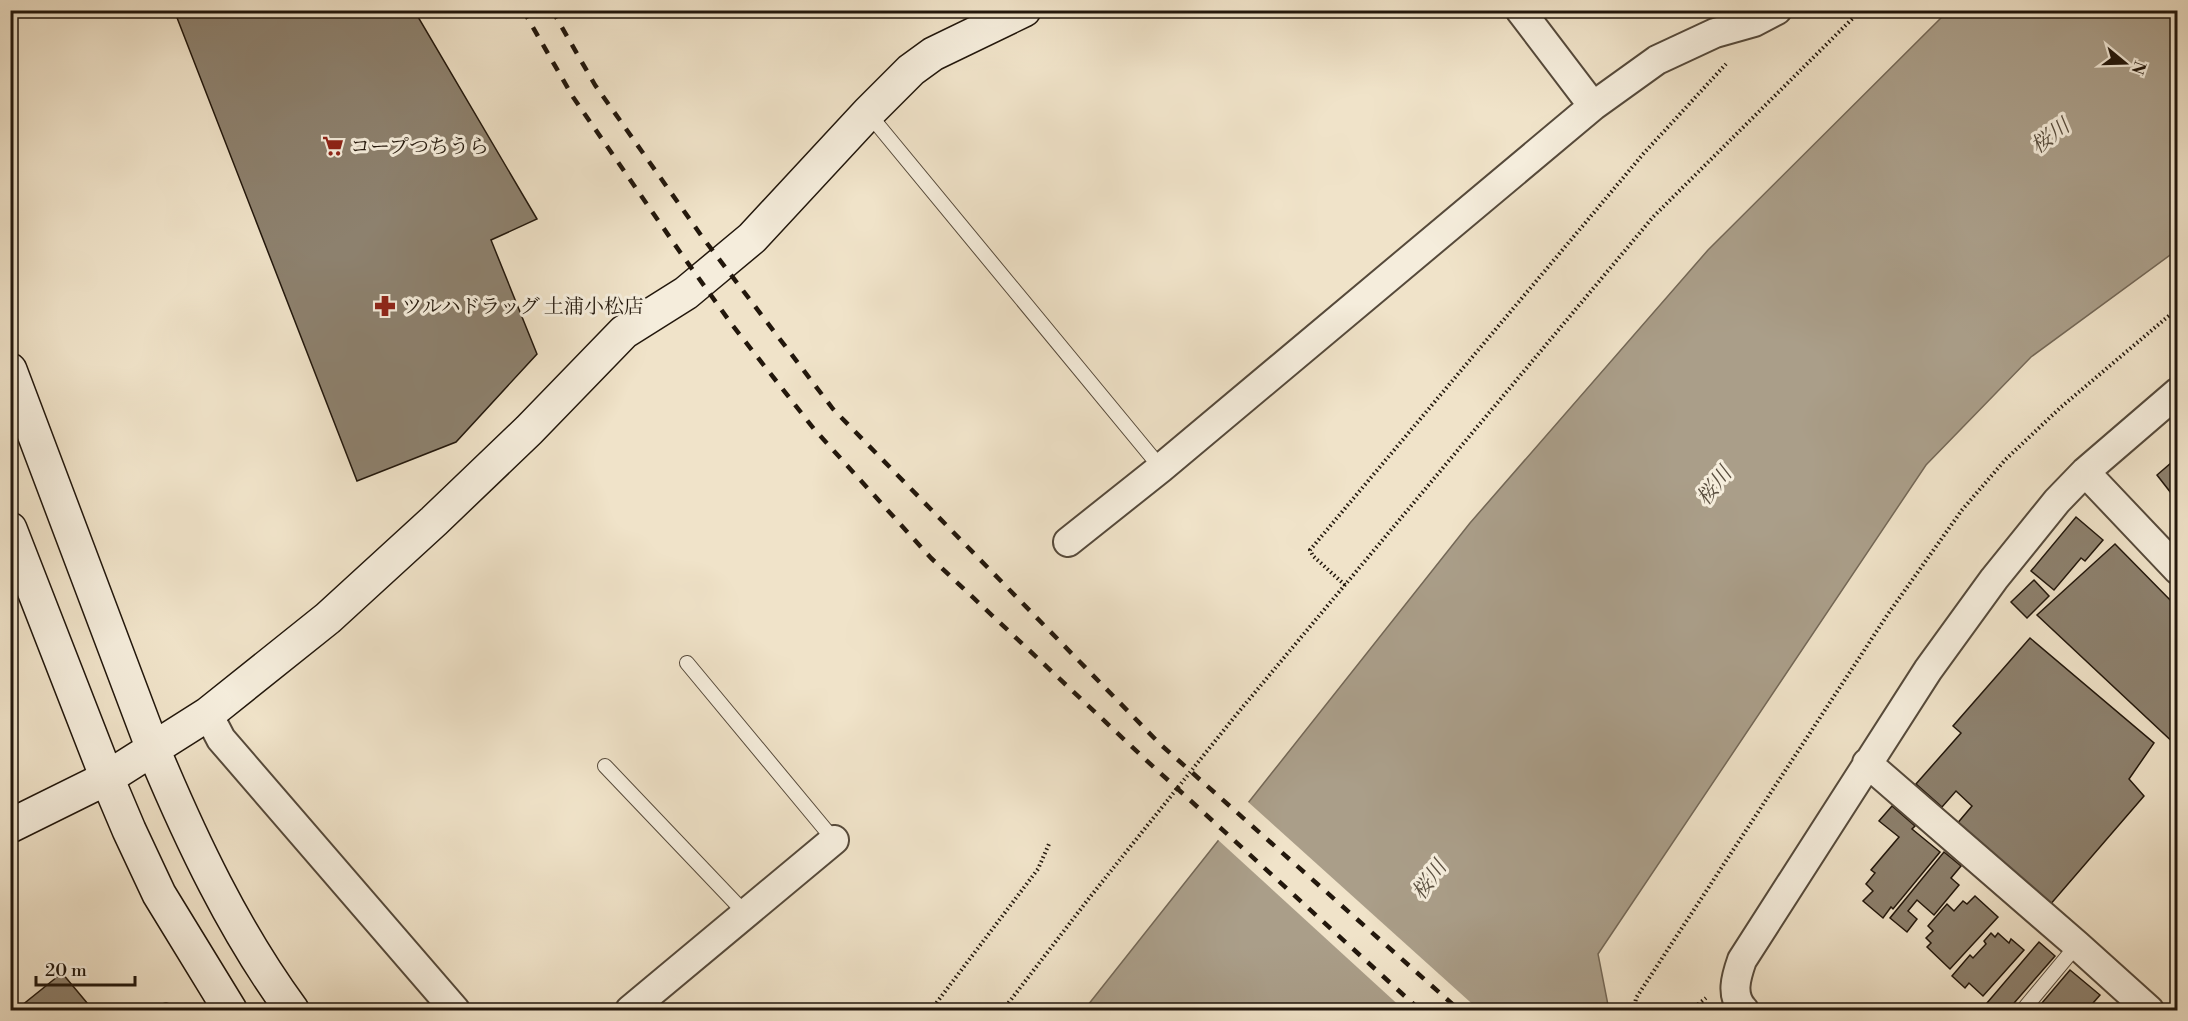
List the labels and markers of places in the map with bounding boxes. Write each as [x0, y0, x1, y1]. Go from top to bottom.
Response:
supermarket icon: コープつちうら [321, 134, 345, 158]
place label: コープつちうら [350, 135, 489, 160]
pharmacy icon: ツルハドラッグ 土浦小松店 [373, 294, 397, 318]
place label: ツルハドラッグ 土浦小松店 [402, 295, 644, 320]

